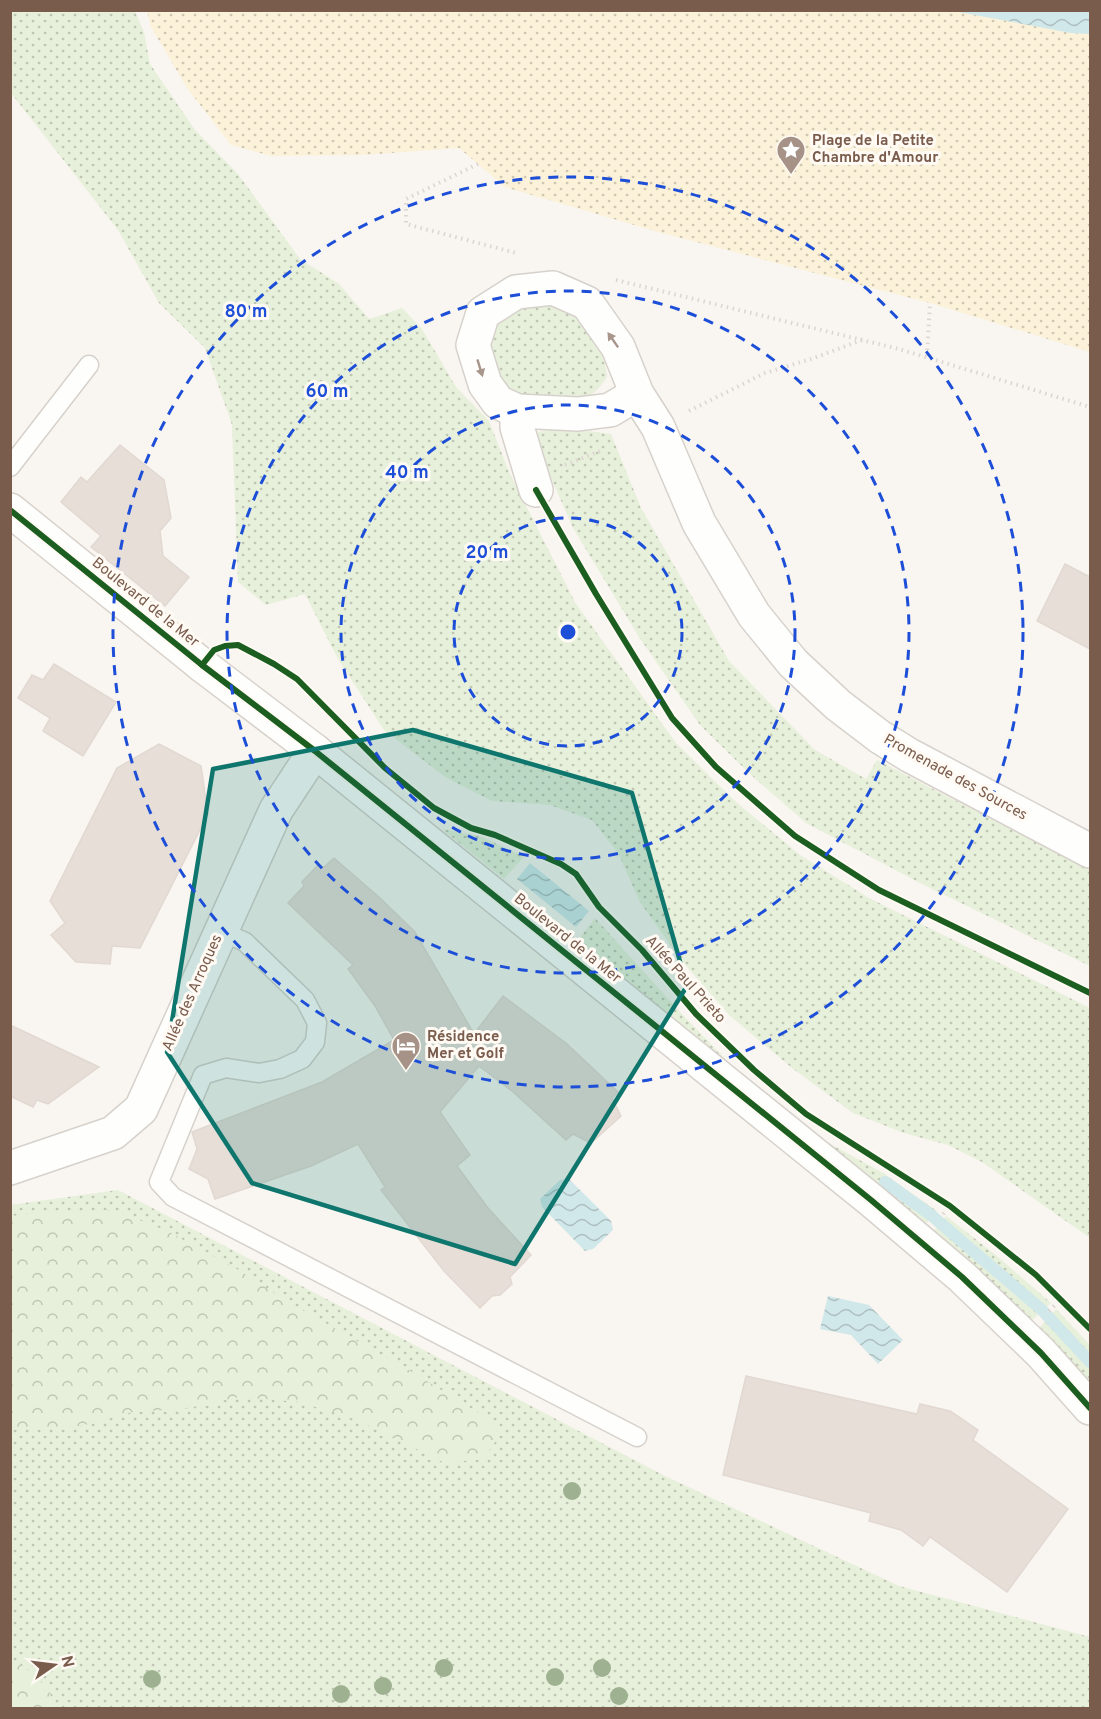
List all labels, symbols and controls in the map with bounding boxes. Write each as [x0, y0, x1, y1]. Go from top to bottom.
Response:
place label: Plage de la Petite Chambre d'Amour [812, 132, 939, 168]
place icon: Plage de la Petite Chambre d'Amour [775, 134, 807, 176]
text: 80 m [224, 301, 268, 324]
one-way arrow [607, 333, 619, 349]
one-way arrow [476, 359, 485, 377]
text: 60 m [305, 381, 349, 404]
text: 40 m [385, 462, 429, 485]
text: 20 m [465, 542, 509, 565]
street label: Boulevard de la Mer [87, 554, 203, 652]
centre of rings [558, 622, 578, 642]
street label: Promenade des Sources [880, 731, 1030, 825]
street label: Boulevard de la Mer [509, 890, 625, 988]
street label: Allée des Arroques [159, 932, 227, 1054]
street label: Allée Paul Prieto [641, 932, 729, 1028]
place label: Résidence Mer et Golf [427, 1028, 505, 1064]
hotel icon: Résidence Mer et Golf [390, 1030, 422, 1072]
north arrow [24, 1635, 84, 1695]
text: N [56, 1654, 78, 1670]

